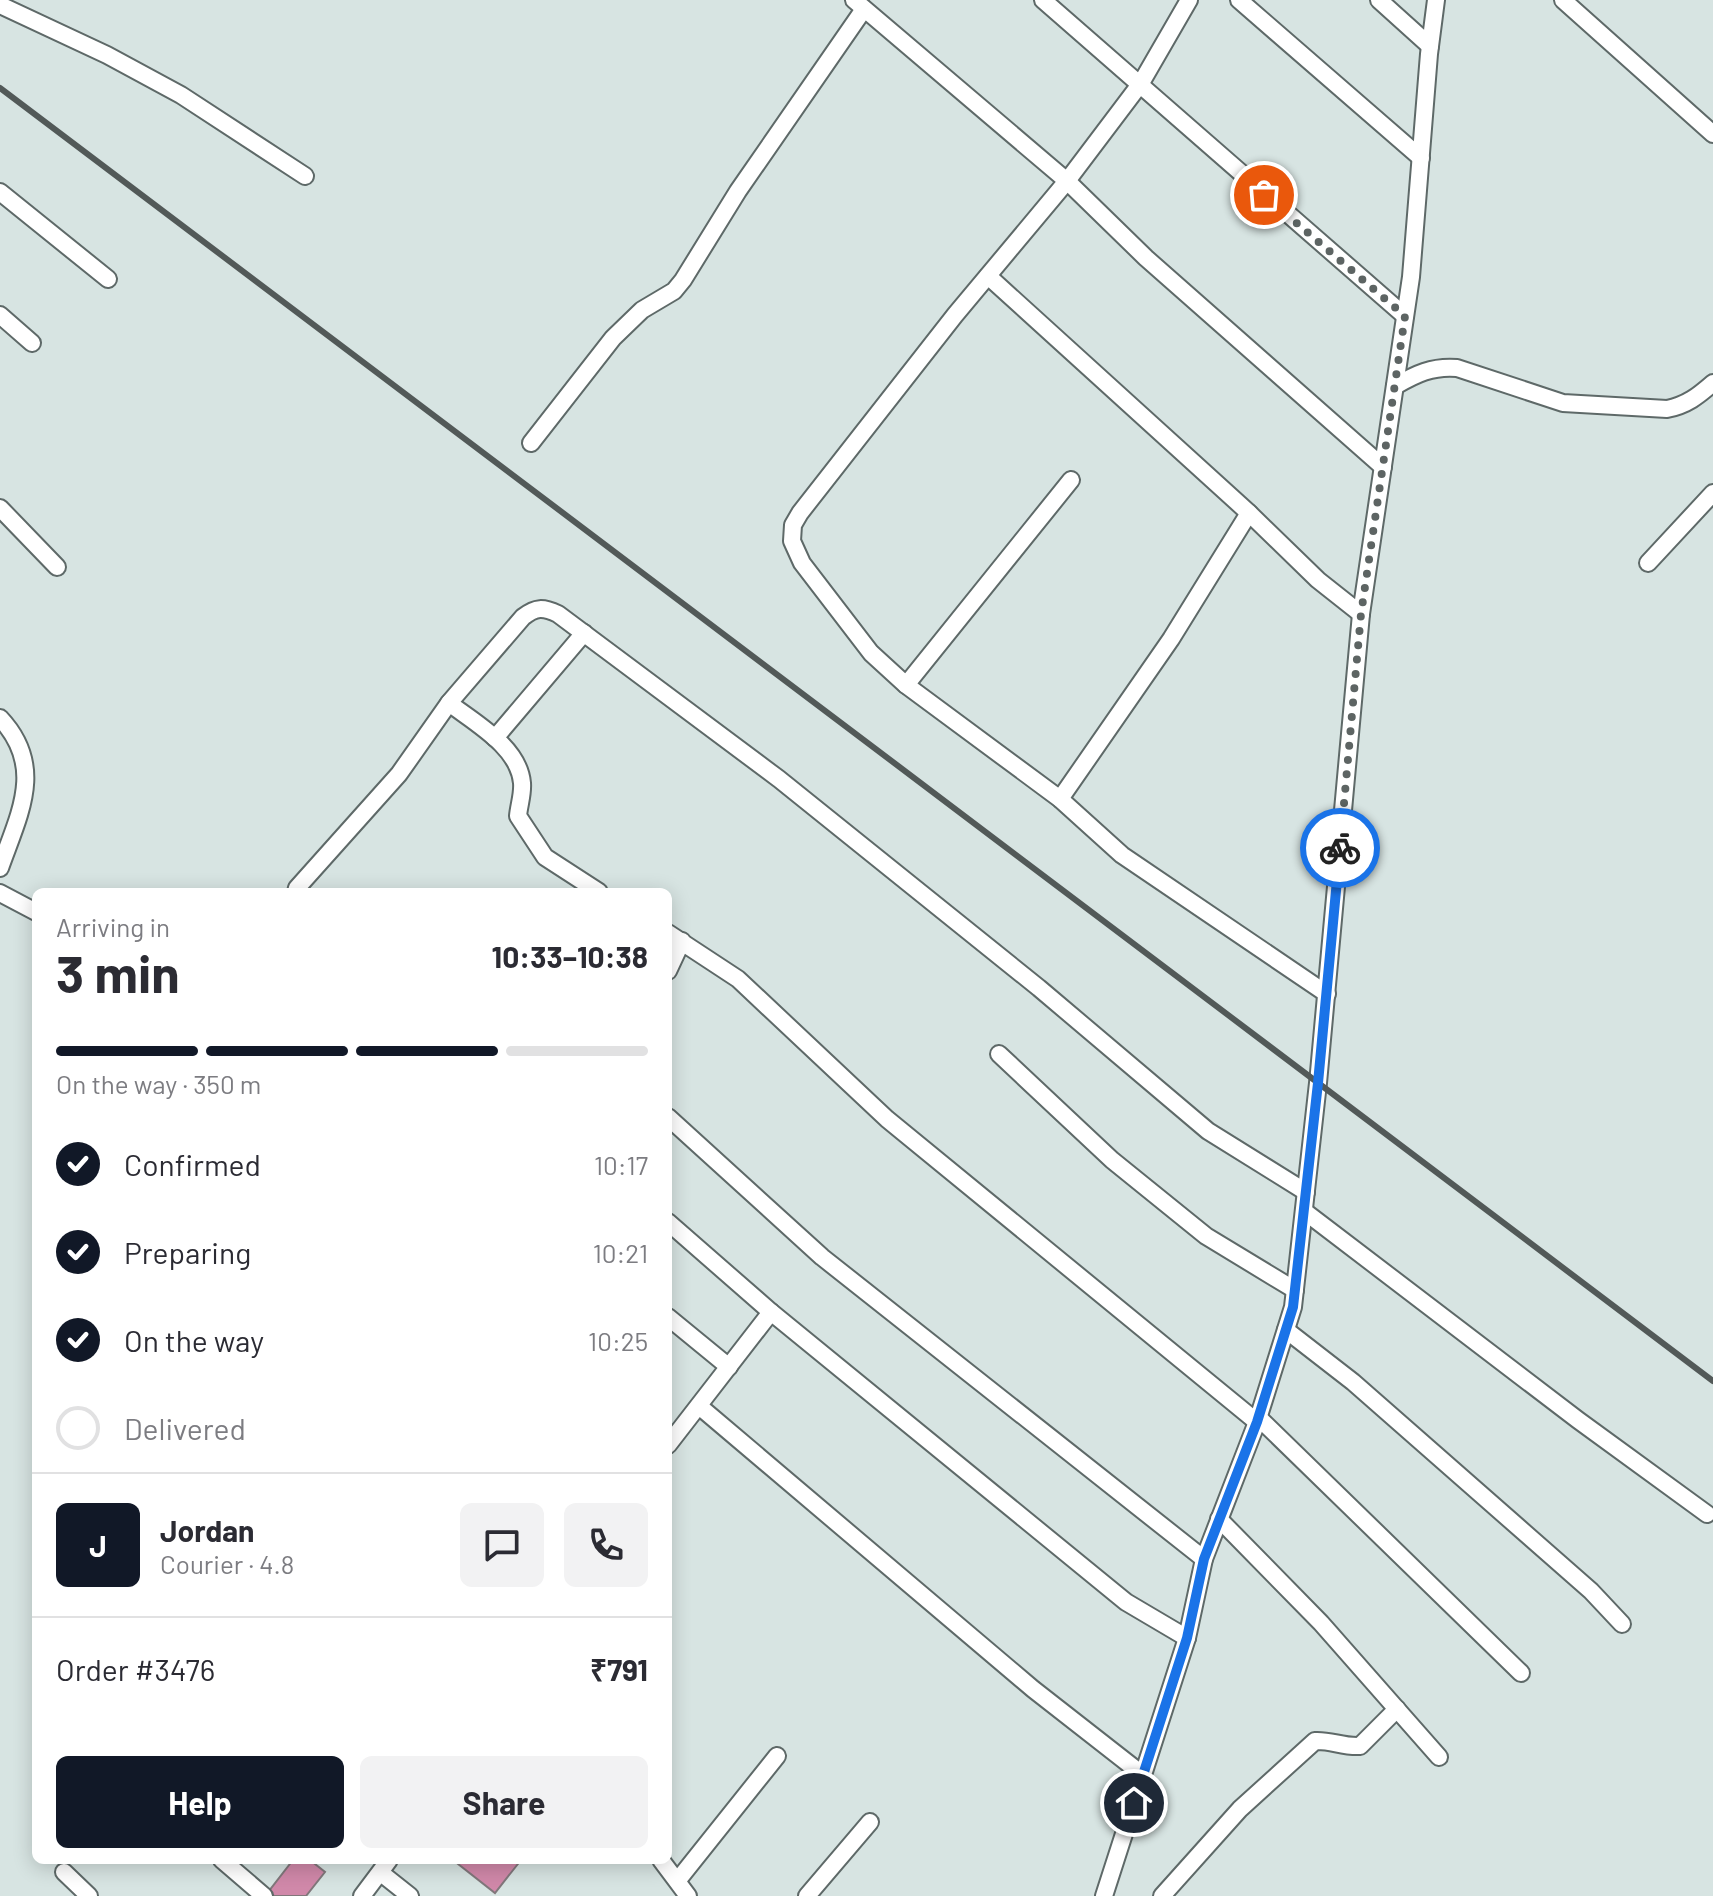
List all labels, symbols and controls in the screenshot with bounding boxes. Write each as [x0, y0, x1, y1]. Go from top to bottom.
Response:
pin [1230, 161, 1298, 229]
icon: bag [1242, 173, 1286, 217]
courier [1300, 808, 1380, 888]
icon: bike [1318, 826, 1362, 870]
text: Arriving in [56, 911, 170, 942]
text: 10:33–10:38 [492, 938, 648, 974]
text: 3 min [56, 941, 180, 1003]
text: On the way · 350 m [56, 1068, 261, 1099]
icon: check [56, 1142, 100, 1186]
text: Confirmed [124, 1146, 261, 1182]
text: 10:17 [594, 1149, 648, 1180]
icon: check [56, 1230, 100, 1274]
text: Preparing [124, 1234, 251, 1270]
text: 10:21 [593, 1237, 648, 1268]
icon: check [56, 1318, 100, 1362]
text: On the way [124, 1322, 264, 1358]
text: 10:25 [588, 1325, 648, 1356]
text: Delivered [124, 1410, 246, 1446]
button: chat [460, 1503, 544, 1587]
button: phone [564, 1503, 648, 1587]
text: Jordan [160, 1512, 255, 1548]
text: J [89, 1527, 107, 1563]
text: Courier · 4.8 [160, 1548, 294, 1579]
text: Order #3476 [56, 1651, 215, 1687]
text: ₹791 [590, 1651, 648, 1687]
button: Help [56, 1756, 344, 1848]
button: Share [360, 1756, 648, 1848]
pin [1100, 1769, 1168, 1837]
icon: home [1112, 1781, 1156, 1825]

